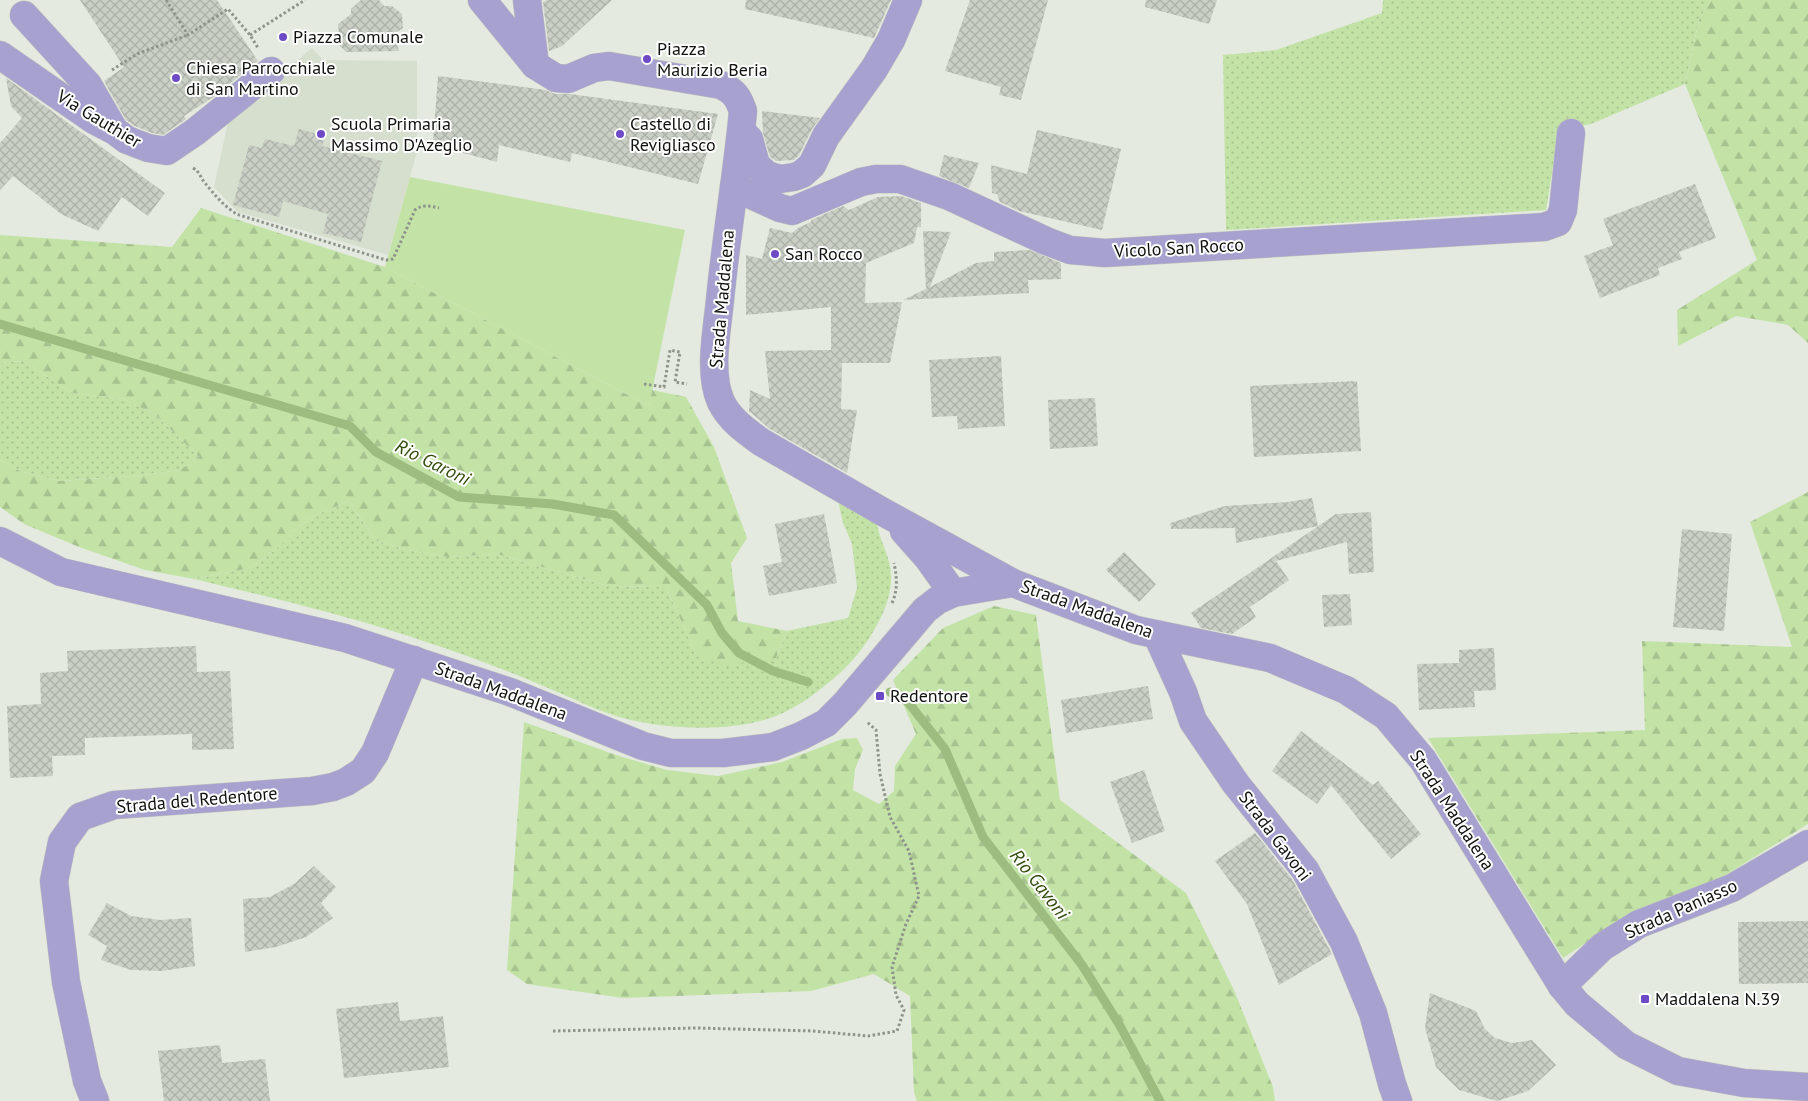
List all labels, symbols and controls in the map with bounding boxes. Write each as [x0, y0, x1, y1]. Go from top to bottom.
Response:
place label: Piazza Comunale [293, 25, 423, 48]
marker: Piazza Comunale [277, 31, 289, 43]
place label: Piazza Maurizio Beria [657, 37, 768, 81]
marker: Piazza Maurizio Beria [641, 53, 653, 65]
place label: Chiesa Parrocchiale di San Martino [186, 56, 335, 100]
marker: Chiesa Parrocchiale di San Martino [170, 72, 182, 84]
street label: Via Gauthier [52, 84, 146, 153]
place label: Scuola Primaria Massimo D'Azeglio [331, 112, 472, 156]
place label: Castello di Revigliasco [630, 112, 716, 156]
marker: Scuola Primaria Massimo D'Azeglio [315, 128, 327, 140]
marker: Castello di Revigliasco [614, 128, 626, 140]
street label: Strada Maddalena [704, 229, 739, 369]
street label: Vicolo San Rocco [1113, 233, 1244, 262]
place label: San Rocco [785, 242, 863, 265]
marker: San Rocco [769, 248, 781, 260]
water label: Rio Garoni [391, 434, 476, 491]
street label: Strada Maddalena [1018, 574, 1156, 643]
street label: Strada Maddalena [432, 656, 570, 725]
place label: Redentore [890, 684, 968, 707]
marker: Redentore [874, 690, 886, 702]
street label: Strada Maddalena [1405, 745, 1500, 874]
street label: Strada del Redentore [116, 781, 278, 818]
street label: Strada Gavoni [1234, 786, 1317, 885]
water label: Rio Gavoni [1005, 844, 1076, 925]
street label: Strada Paniasso [1621, 873, 1741, 944]
place label: Maddalena N.39 [1655, 987, 1780, 1010]
marker: Maddalena N.39 [1639, 993, 1651, 1005]

